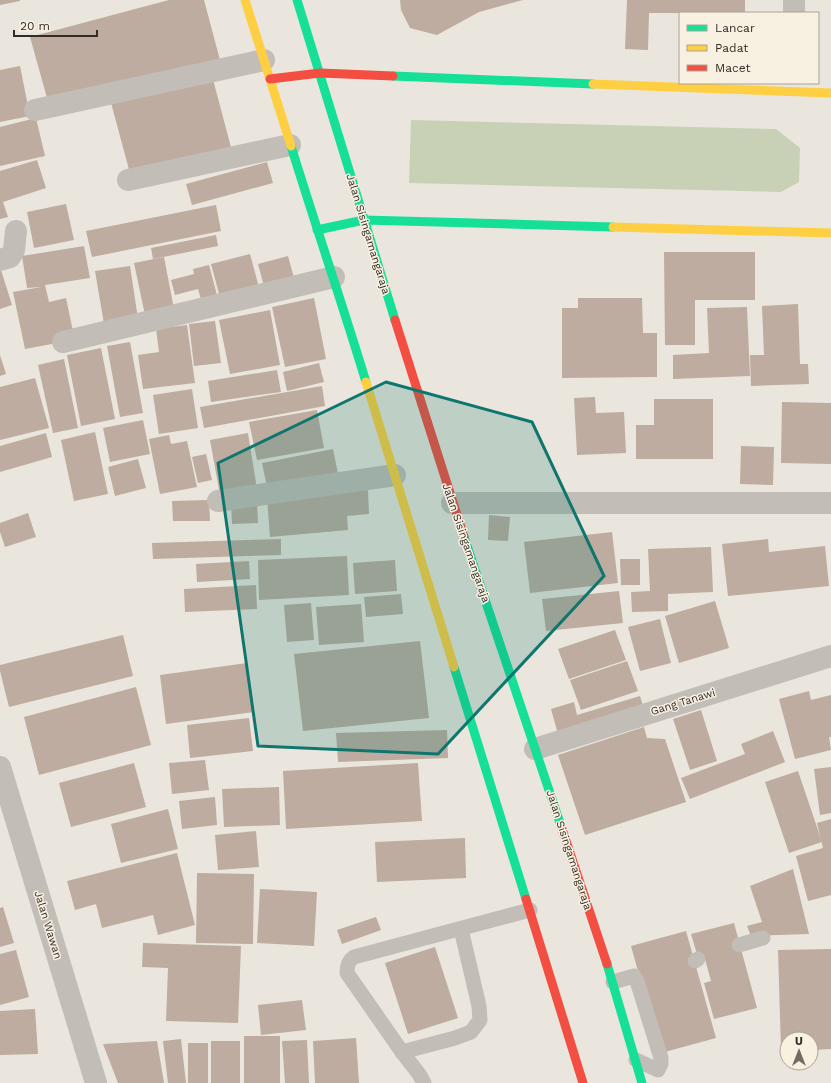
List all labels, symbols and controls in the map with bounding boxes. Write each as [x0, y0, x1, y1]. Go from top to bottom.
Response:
scale bar [14, 12, 97, 38]
legend [679, 12, 819, 84]
text: 20 m [20, 19, 50, 33]
text: Lancar [715, 21, 755, 35]
text: Padat [715, 41, 748, 55]
text: Macet [715, 61, 750, 75]
street label: Jalan Sisingamangaraja [343, 172, 393, 296]
street label: Jalan Sisingamangaraja [439, 482, 493, 604]
street label: Gang Tanawi [649, 686, 717, 718]
street label: Jalan Sisingamangaraja [543, 788, 595, 912]
street label: Jalan Wawan [31, 889, 65, 961]
north arrow [779, 1031, 819, 1071]
text: U [795, 1035, 803, 1048]

